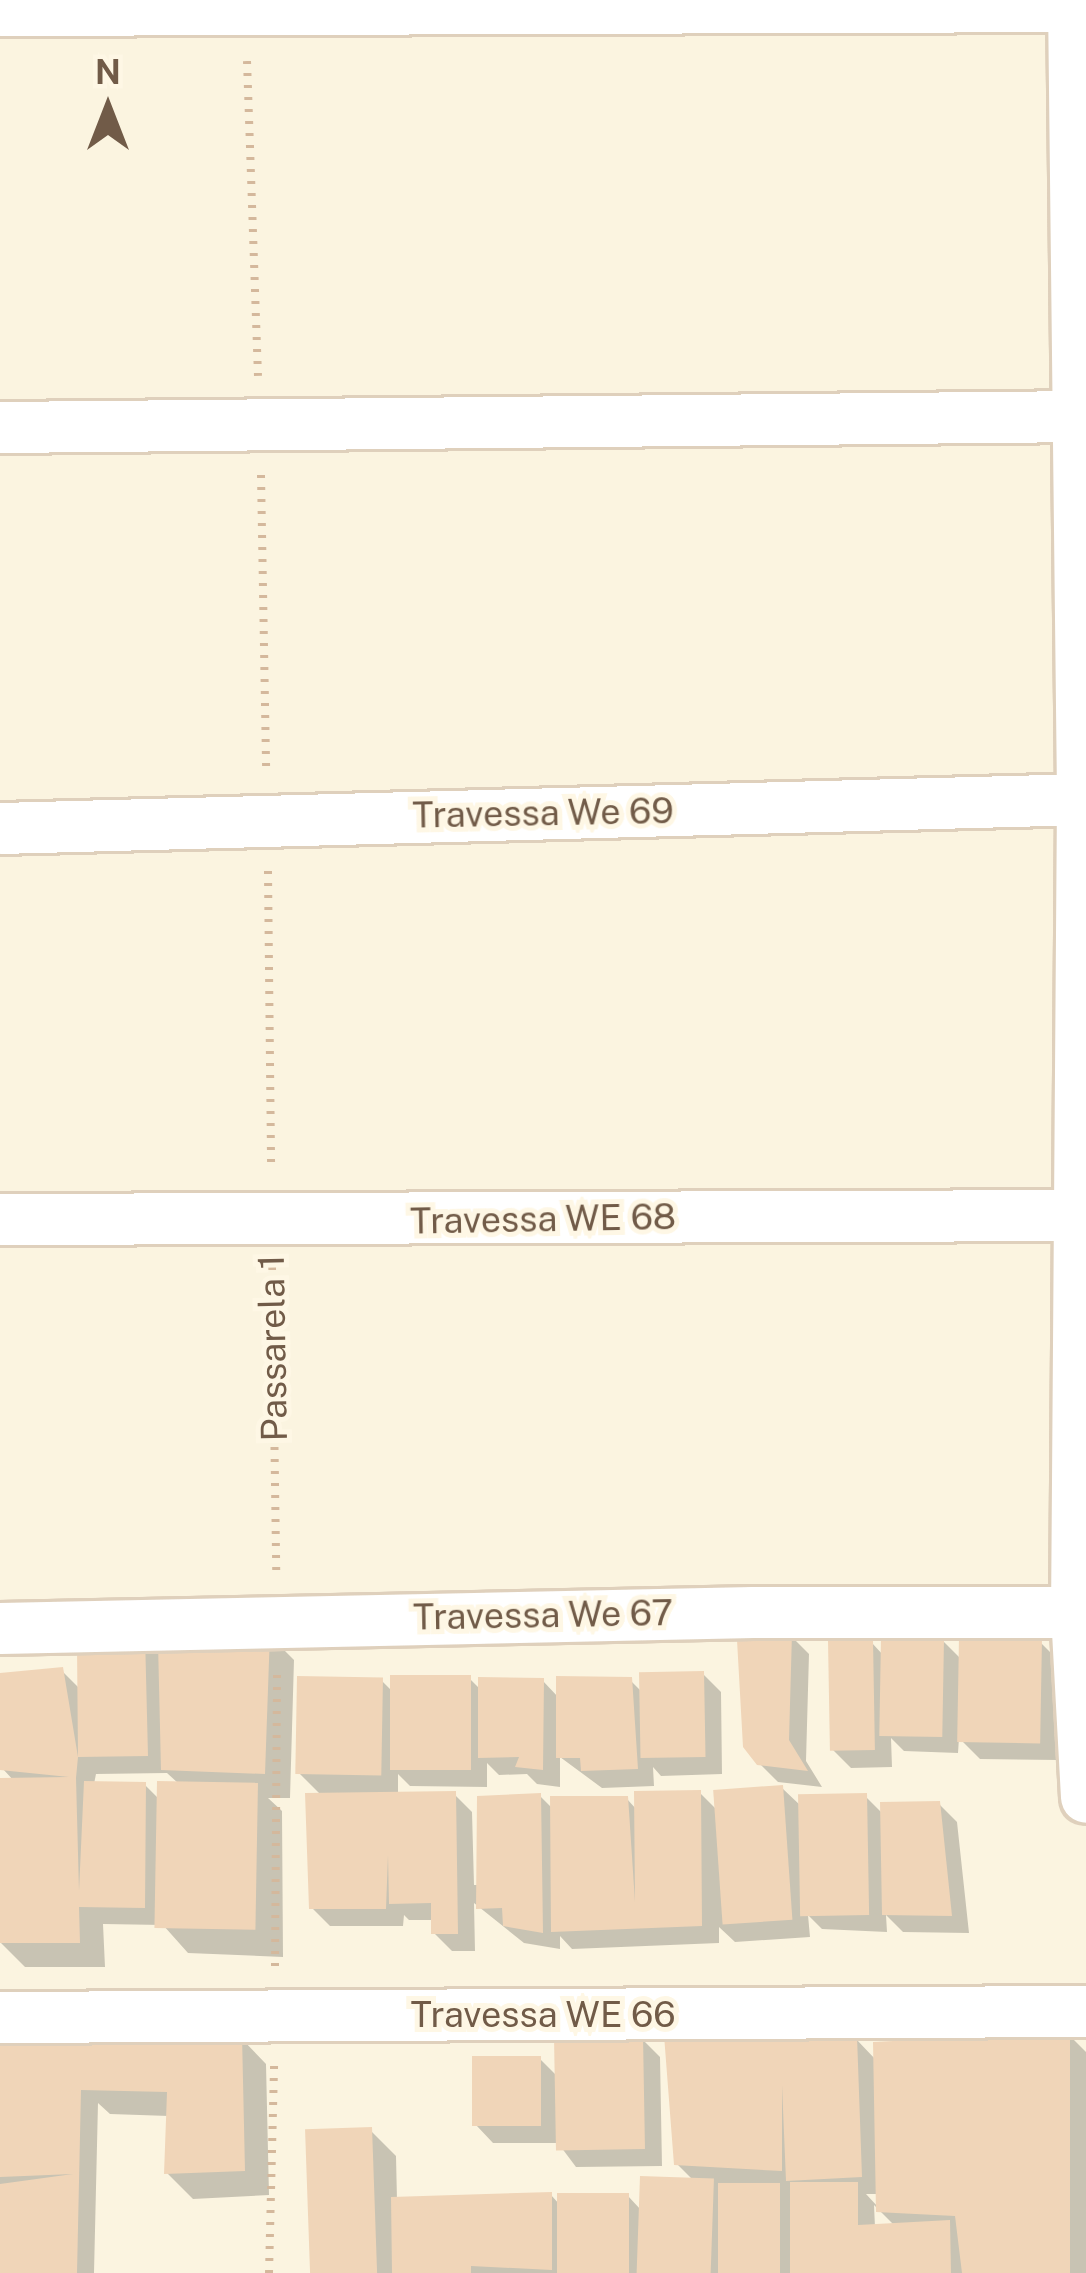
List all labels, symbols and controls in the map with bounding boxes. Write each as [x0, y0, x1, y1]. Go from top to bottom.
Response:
north arrow [48, 48, 168, 168]
text: N [95, 53, 121, 91]
street label: Travessa We 69 [411, 789, 675, 837]
street label: Travessa WE 68 [409, 1195, 677, 1243]
street label: Passarela 1 [250, 1254, 296, 1442]
street label: Travessa We 67 [412, 1591, 674, 1639]
street label: Travessa WE 66 [410, 1993, 676, 2037]

